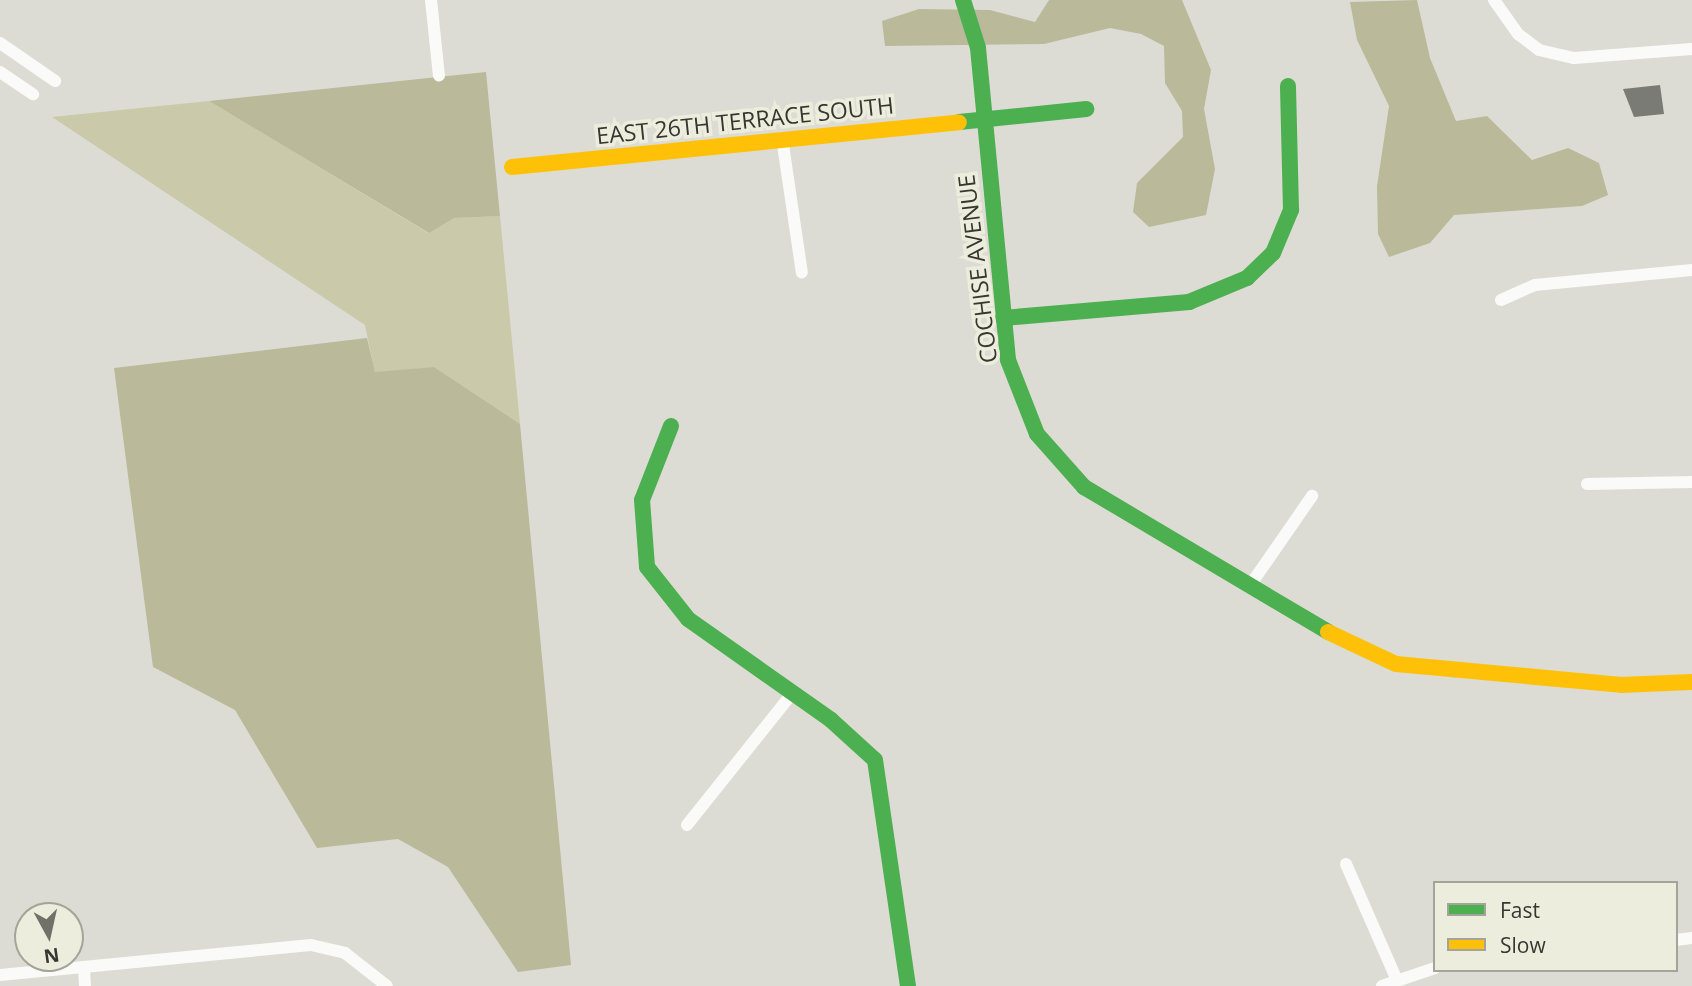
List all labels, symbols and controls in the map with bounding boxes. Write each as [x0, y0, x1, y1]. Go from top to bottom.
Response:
street label: EAST 26TH TERRACE SOUTH [595, 91, 895, 149]
street label: COCHISE AVENUE [952, 173, 1002, 365]
legend [1433, 881, 1678, 972]
text: Fast [1500, 896, 1540, 924]
north arrow [14, 902, 84, 972]
text: Slow [1500, 931, 1546, 959]
text: N [42, 942, 61, 970]

